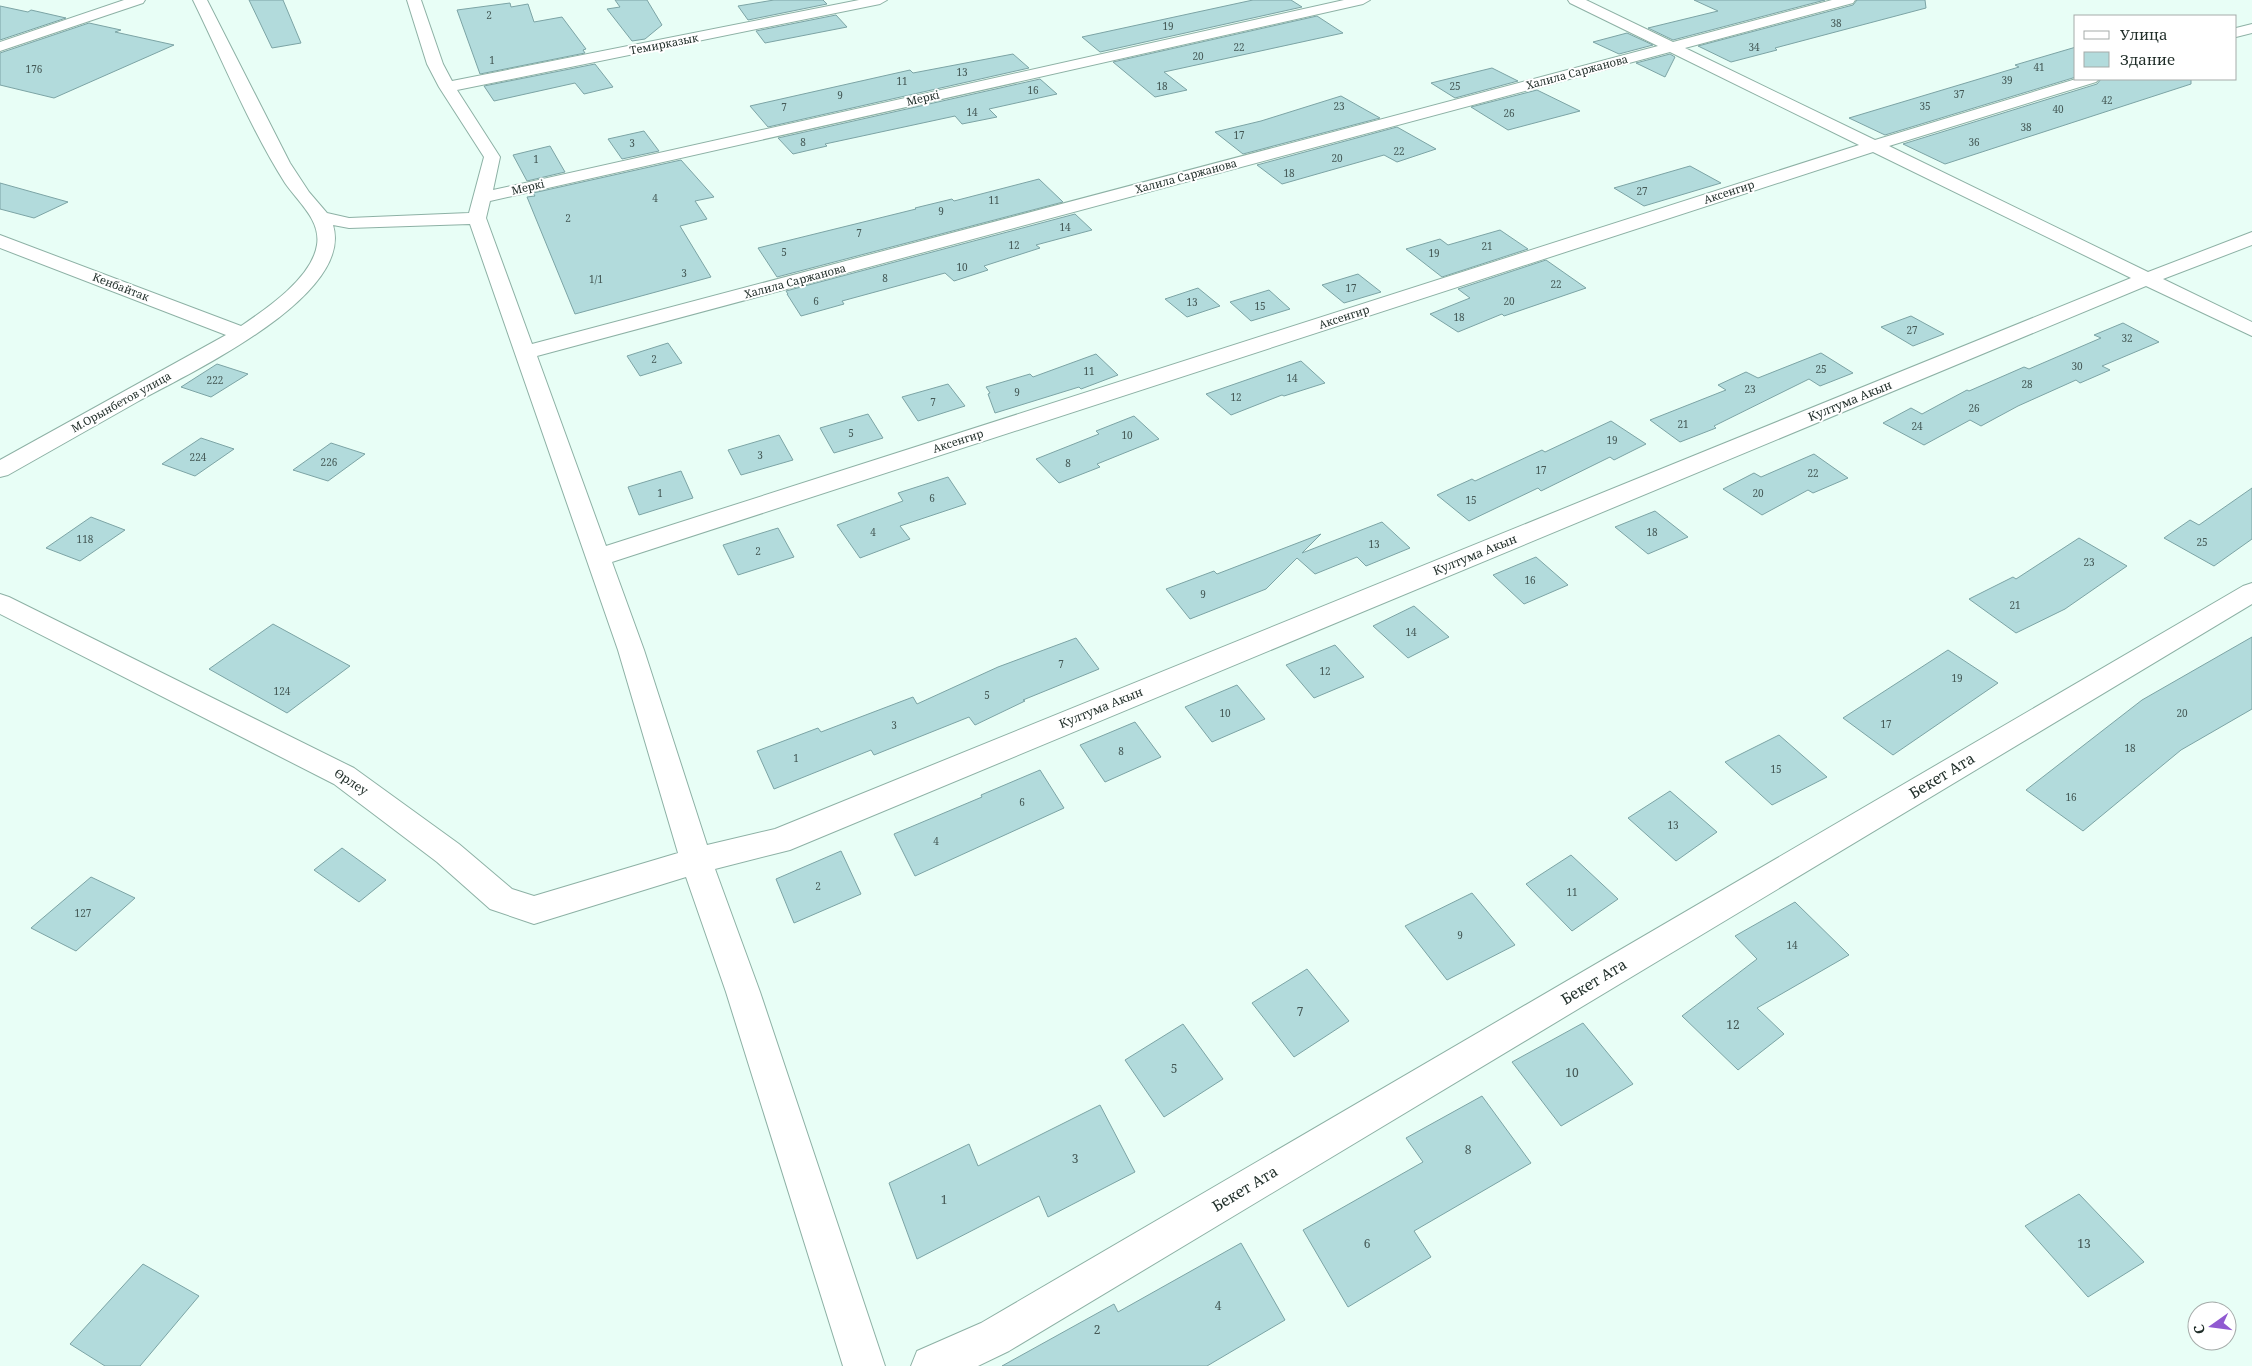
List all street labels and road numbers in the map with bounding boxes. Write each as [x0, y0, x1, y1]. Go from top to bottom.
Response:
street label: Темирказык [628, 29, 700, 58]
street label: Халила Саржанова [1524, 51, 1629, 92]
street label: Меркі [905, 86, 941, 109]
street label: Халила Саржанова [1133, 155, 1238, 196]
street label: Меркі [510, 175, 546, 198]
street label: Аксенгир [1702, 176, 1756, 207]
street label: Халила Саржанова [742, 260, 847, 301]
street label: Кенбайтак [91, 269, 152, 304]
street label: Аксенгир [1317, 301, 1371, 332]
street label: М.Орынбетов улица [68, 368, 173, 435]
street label: Култума Акын [1805, 376, 1894, 425]
street label: Аксенгир [931, 425, 985, 456]
street label: Култума Акын [1430, 530, 1519, 579]
street label: Култума Акын [1056, 683, 1145, 732]
street label: Бекет Ата [1905, 748, 1978, 803]
street label: Өрлеу [331, 764, 372, 799]
street label: Бекет Ата [1557, 954, 1630, 1009]
street label: Бекет Ата [1208, 1161, 1281, 1216]

